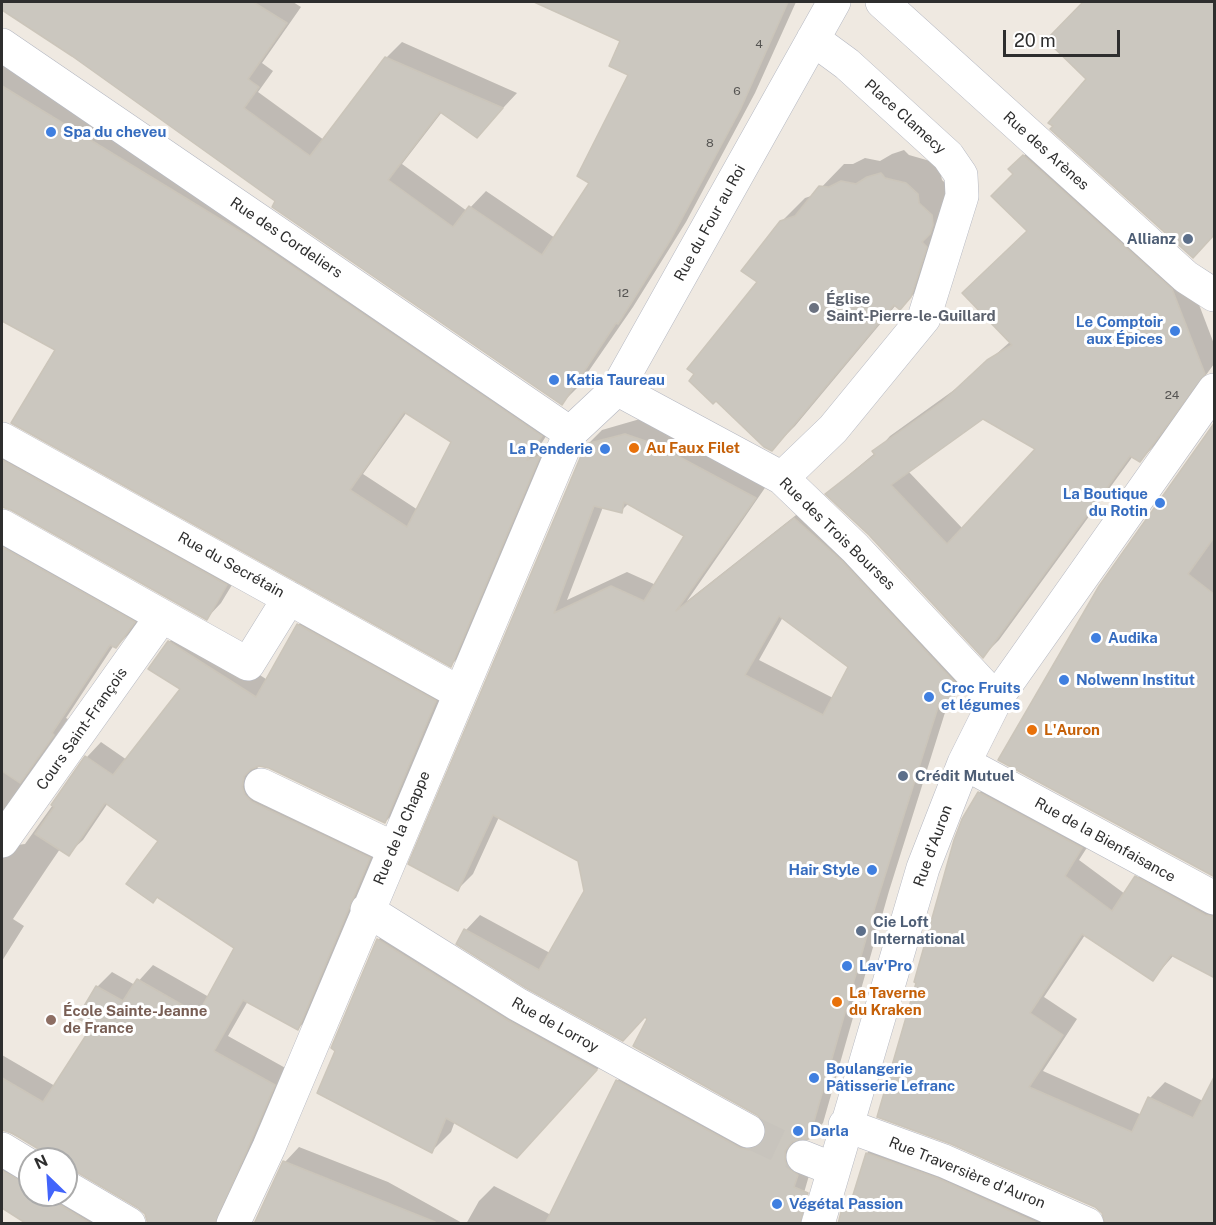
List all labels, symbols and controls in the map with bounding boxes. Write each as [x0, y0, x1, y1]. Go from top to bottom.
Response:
scale bar [1006, 18, 1123, 56]
text: 20 m [1014, 30, 1056, 51]
house number: 4 [755, 37, 763, 51]
street label: Place Clamecy [861, 76, 949, 158]
house number: 6 [733, 84, 741, 98]
street label: Rue des Arènes [999, 108, 1093, 194]
place label: Spa du cheveu [63, 123, 166, 141]
marker: Spa du cheveu [44, 125, 58, 139]
house number: 8 [706, 136, 714, 150]
street label: Rue du Four au Roi [671, 162, 749, 284]
street label: Rue des Cordeliers [226, 194, 346, 282]
place label: Allianz [1127, 230, 1176, 248]
marker: Allianz [1181, 232, 1195, 246]
house number: 12 [617, 286, 629, 300]
place label: Église Saint-Pierre-le-Guillard [826, 290, 996, 325]
marker: Église Saint-Pierre-le-Guillard [807, 301, 821, 315]
place label: Le Comptoir aux Épices [1076, 313, 1163, 348]
marker: Le Comptoir aux Épices [1168, 324, 1182, 338]
place label: Katia Taureau [566, 371, 665, 389]
marker: Katia Taureau [547, 373, 561, 387]
house number: 24 [1165, 388, 1179, 402]
place label: Au Faux Filet [646, 439, 740, 457]
place label: La Penderie [509, 440, 593, 458]
marker: Au Faux Filet [627, 441, 641, 455]
marker: La Penderie [598, 442, 612, 456]
street label: Rue des Trois Bourses [775, 474, 899, 594]
place label: La Boutique du Rotin [1063, 485, 1148, 520]
marker: La Boutique du Rotin [1153, 496, 1167, 510]
street label: Rue du Secrétain [175, 528, 287, 602]
place label: Audika [1108, 629, 1158, 647]
marker: Audika [1089, 631, 1103, 645]
street label: Cours Saint-François [33, 664, 131, 794]
place label: Nolwenn Institut [1076, 671, 1195, 689]
marker: Nolwenn Institut [1057, 673, 1071, 687]
place label: Croc Fruits et légumes [941, 679, 1021, 714]
marker: Croc Fruits et légumes [922, 690, 936, 704]
place label: L'Auron [1044, 721, 1100, 739]
marker: L'Auron [1025, 723, 1039, 737]
place label: Crédit Mutuel [915, 767, 1015, 785]
street label: Rue de la Chappe [370, 768, 434, 888]
marker: Crédit Mutuel [896, 769, 910, 783]
street label: Rue de la Bienfaisance [1031, 794, 1179, 886]
street label: Rue d'Auron [910, 803, 956, 889]
place label: Hair Style [788, 861, 860, 879]
marker: Hair Style [865, 863, 879, 877]
place label: Cie Loft International [873, 913, 965, 948]
marker: Cie Loft International [854, 924, 868, 938]
place label: Lav'Pro [859, 957, 912, 975]
marker: Lav'Pro [840, 959, 854, 973]
place label: La Taverne du Kraken [849, 984, 926, 1019]
street label: Rue de Lorroy [508, 994, 602, 1056]
marker: La Taverne du Kraken [830, 995, 844, 1009]
place label: École Sainte-Jeanne de France [63, 1002, 207, 1037]
marker: École Sainte-Jeanne de France [44, 1013, 58, 1027]
place label: Boulangerie Pâtisserie Lefranc [826, 1060, 955, 1095]
marker: Boulangerie Pâtisserie Lefranc [807, 1071, 821, 1085]
place label: Darla [810, 1122, 849, 1140]
marker: Darla [791, 1124, 805, 1138]
street label: Rue Traversière d'Auron [886, 1133, 1048, 1213]
north arrow [18, 1147, 78, 1207]
text: N [31, 1151, 51, 1173]
place label: Végétal Passion [789, 1195, 903, 1213]
marker: Végétal Passion [770, 1197, 784, 1211]

